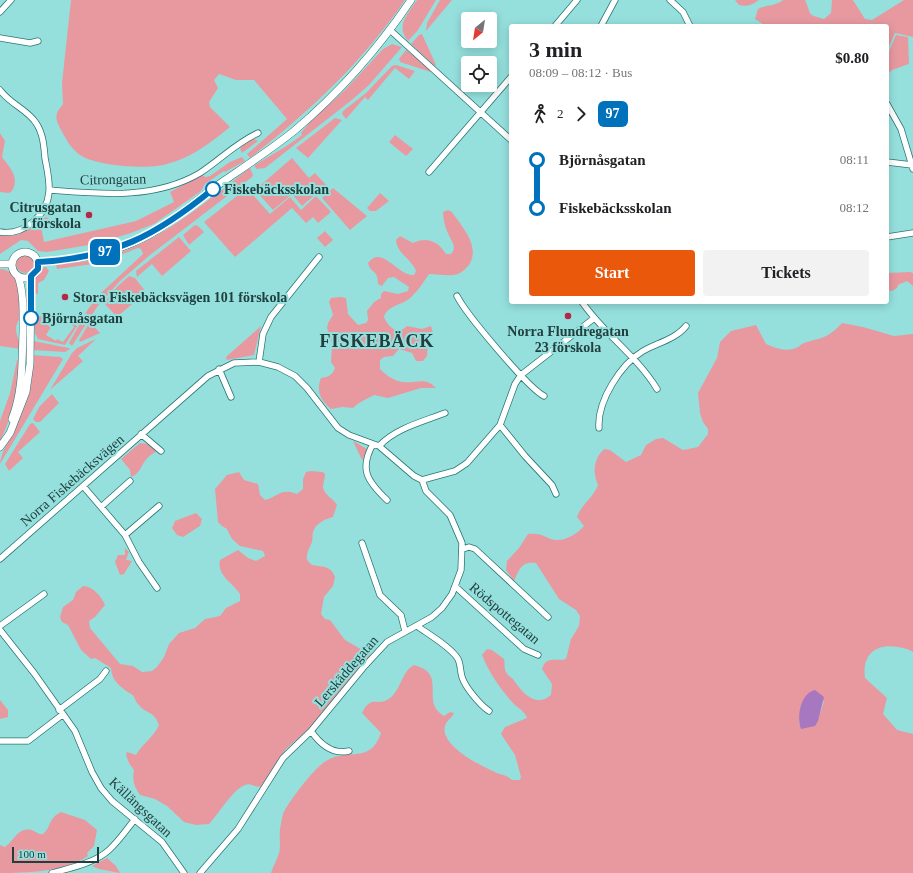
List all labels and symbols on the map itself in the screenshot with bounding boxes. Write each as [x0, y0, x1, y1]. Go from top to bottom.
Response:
north arrow [461, 12, 497, 48]
street label: Citrongatan [80, 171, 146, 188]
marker: Fiskebäcksskolan [205, 181, 221, 197]
place label: Fiskebäcksskolan [224, 182, 329, 197]
place label: Citrusgatan 1 förskola [9, 200, 81, 231]
marker: Citrusgatan 1 förskola [84, 210, 94, 220]
line badge: 97 [87, 239, 123, 265]
place label: Stora Fiskebäcksvägen 101 förskola [73, 290, 287, 305]
marker: Stora Fiskebäcksvägen 101 förskola [60, 292, 70, 302]
marker: Björnåsgatan [23, 310, 39, 326]
place label: Björnåsgatan [42, 311, 123, 326]
marker: Norra Flundregatan 23 förskola [563, 311, 573, 321]
place label: Norra Flundregatan 23 förskola [507, 324, 629, 355]
district label: FISKEBÄCK [319, 331, 435, 351]
street label: Norra Fiskebäcksvägen [18, 431, 127, 529]
street label: Rödspottegatan [466, 580, 543, 647]
street label: Lerskäddegatan [312, 633, 381, 710]
street label: Källängsgatan [106, 775, 175, 840]
scale bar [12, 845, 99, 864]

